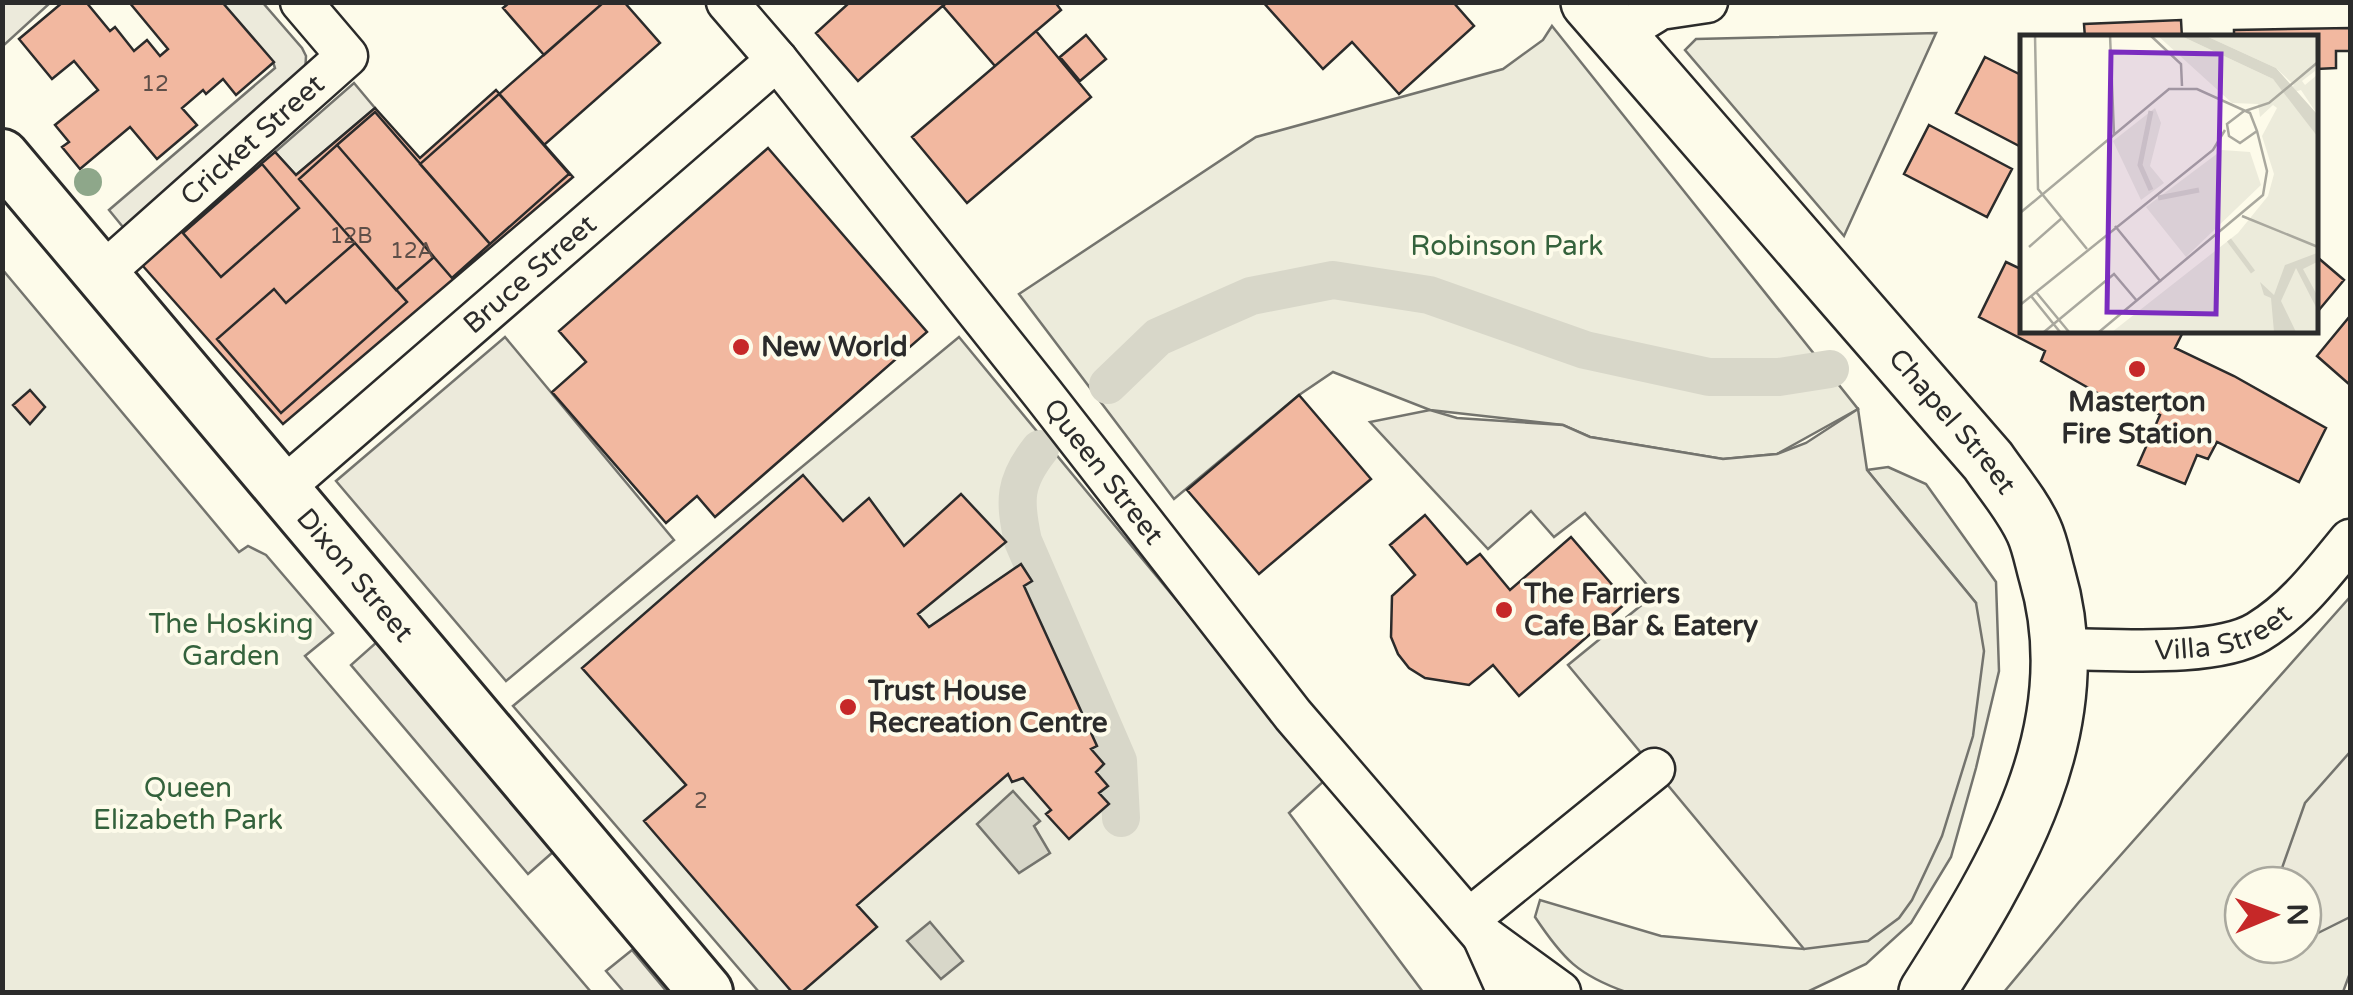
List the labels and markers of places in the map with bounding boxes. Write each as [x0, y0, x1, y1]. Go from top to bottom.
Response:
place label: New World [761, 330, 908, 364]
marker: New World [730, 336, 752, 358]
marker: Masterton Fire Station [2126, 358, 2148, 380]
place label: Masterton Fire Station [2061, 385, 2213, 451]
place label: The Farriers Cafe Bar & Eatery [1523, 577, 1758, 643]
marker: The Farriers Cafe Bar & Eatery [1493, 599, 1515, 621]
place label: Trust House Recreation Centre [867, 674, 1108, 740]
marker: Trust House Recreation Centre [837, 696, 859, 718]

